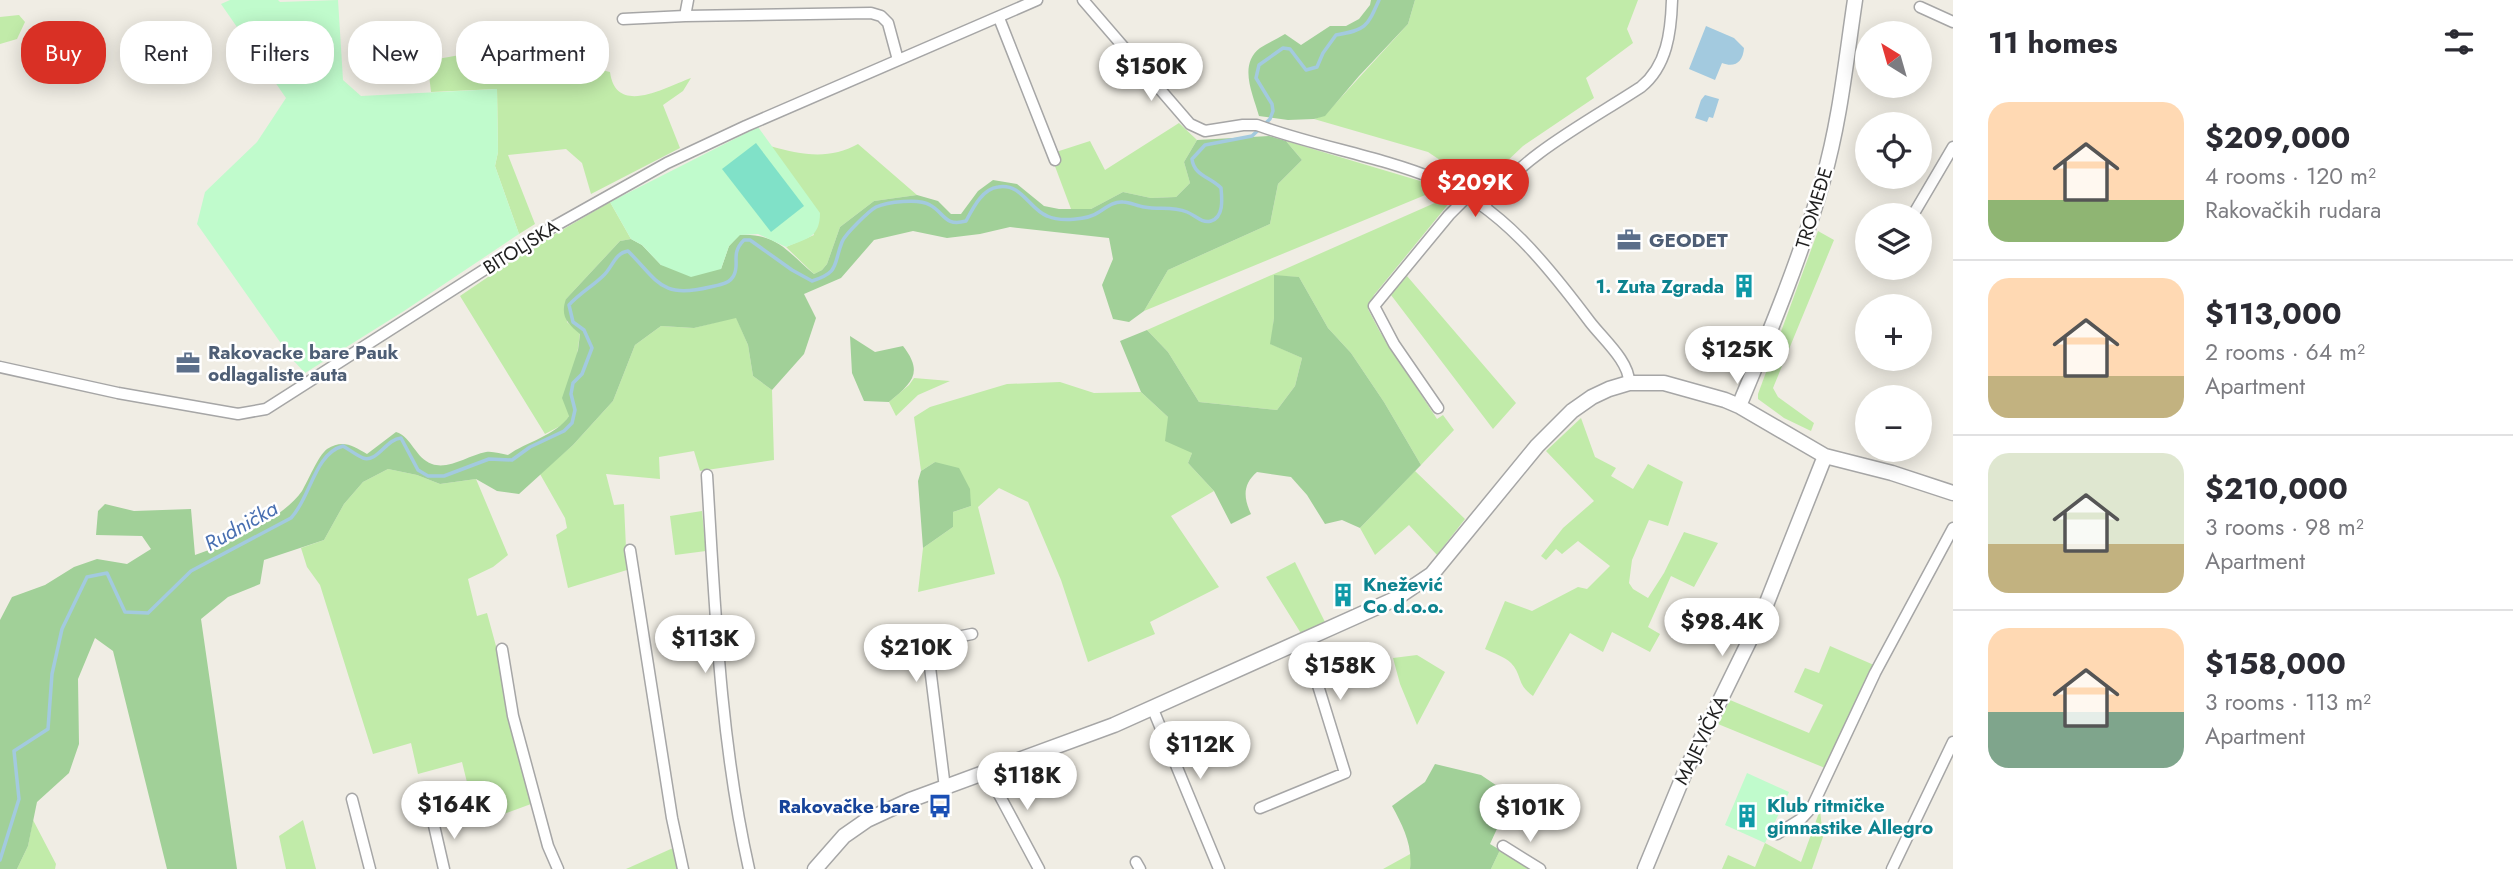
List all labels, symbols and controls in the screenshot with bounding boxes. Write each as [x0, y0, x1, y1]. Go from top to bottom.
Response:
chip: Buy [21, 21, 106, 84]
chip: Rent [120, 21, 212, 84]
chip: Filters [226, 21, 334, 84]
chip: New [348, 21, 442, 84]
chip: Apartment [456, 21, 609, 84]
north arrow [1855, 21, 1932, 98]
map controls [1855, 21, 1932, 462]
text: 11 homes [1988, 21, 2118, 64]
icon: filters [2440, 23, 2478, 61]
pin: $150K [1102, 43, 1200, 103]
text: $150K [1115, 49, 1187, 83]
button: locate [1855, 112, 1932, 189]
text: $209,000 [2205, 116, 2350, 159]
icon: home [2044, 130, 2128, 214]
text: 4 rooms · 120 m² [2205, 159, 2376, 193]
pin: $209K [1426, 160, 1524, 219]
street label: TROMEĐE [1789, 164, 1839, 252]
text: $209K [1437, 165, 1513, 199]
text: Rakovačkih rudara [2205, 193, 2381, 227]
button: layers [1855, 203, 1932, 280]
street label: BITOLJSKA [478, 213, 565, 281]
office icon: GEODET [1615, 226, 1643, 254]
place label: GEODET [1649, 227, 1728, 254]
building icon: 1. Zuta Zgrada [1730, 272, 1758, 300]
place label: 1. Zuta Zgrada [1596, 273, 1724, 300]
text: $113,000 [2205, 292, 2342, 335]
button: + [1855, 294, 1932, 371]
icon: home [2044, 306, 2128, 390]
pin: $125K [1688, 326, 1786, 386]
text: $125K [1701, 332, 1773, 366]
text: 2 rooms · 64 m² [2205, 335, 2365, 369]
place label: Rakovacke bare Pauk odlagaliste auta [208, 339, 399, 388]
office icon: Rakovacke bare Pauk odlagaliste auta [174, 349, 202, 377]
text: Apartment [2205, 369, 2305, 403]
button: − [1855, 385, 1932, 462]
text: $210,000 [2205, 467, 2348, 510]
icon: home [2044, 481, 2128, 565]
water label: Rudnička [199, 493, 284, 559]
text: 3 rooms · 98 m² [2205, 510, 2364, 544]
text: Apartment [2205, 544, 2305, 578]
place label: Knežević Co d.o.o. [1363, 571, 1444, 620]
building icon: Knežević Co d.o.o. [1329, 581, 1357, 609]
pin: $98.4K [1665, 598, 1779, 658]
text: $98.4K [1680, 604, 1764, 638]
pin: $113K [656, 616, 754, 675]
text: $113K [671, 621, 739, 655]
pin: $210K [867, 624, 965, 684]
text: $210K [880, 630, 952, 664]
pin: $158K [1291, 642, 1389, 702]
text: $158,000 [2205, 642, 2346, 685]
text: $158K [1304, 648, 1376, 682]
icon: home [2044, 656, 2128, 740]
text: 3 rooms · 113 m² [2205, 685, 2371, 719]
street label: MAJEVIČKA [1668, 690, 1734, 789]
text: Apartment [2205, 719, 2305, 753]
pin: $112K [1151, 722, 1249, 781]
text: $112K [1166, 727, 1234, 761]
pin: $118K [978, 752, 1076, 812]
text: $118K [993, 758, 1061, 792]
pin: $164K [405, 782, 503, 841]
pin: $101K [1481, 784, 1579, 844]
text: $164K [417, 787, 491, 821]
text: $101K [1495, 790, 1565, 824]
bus stop icon: Rakovačke bare [926, 792, 954, 820]
place label: Klub ritmičke gimnastike Allegro [1767, 792, 1933, 841]
place label: Rakovačke bare [779, 793, 920, 820]
building icon: Klub ritmičke gimnastike Allegro [1733, 802, 1761, 830]

